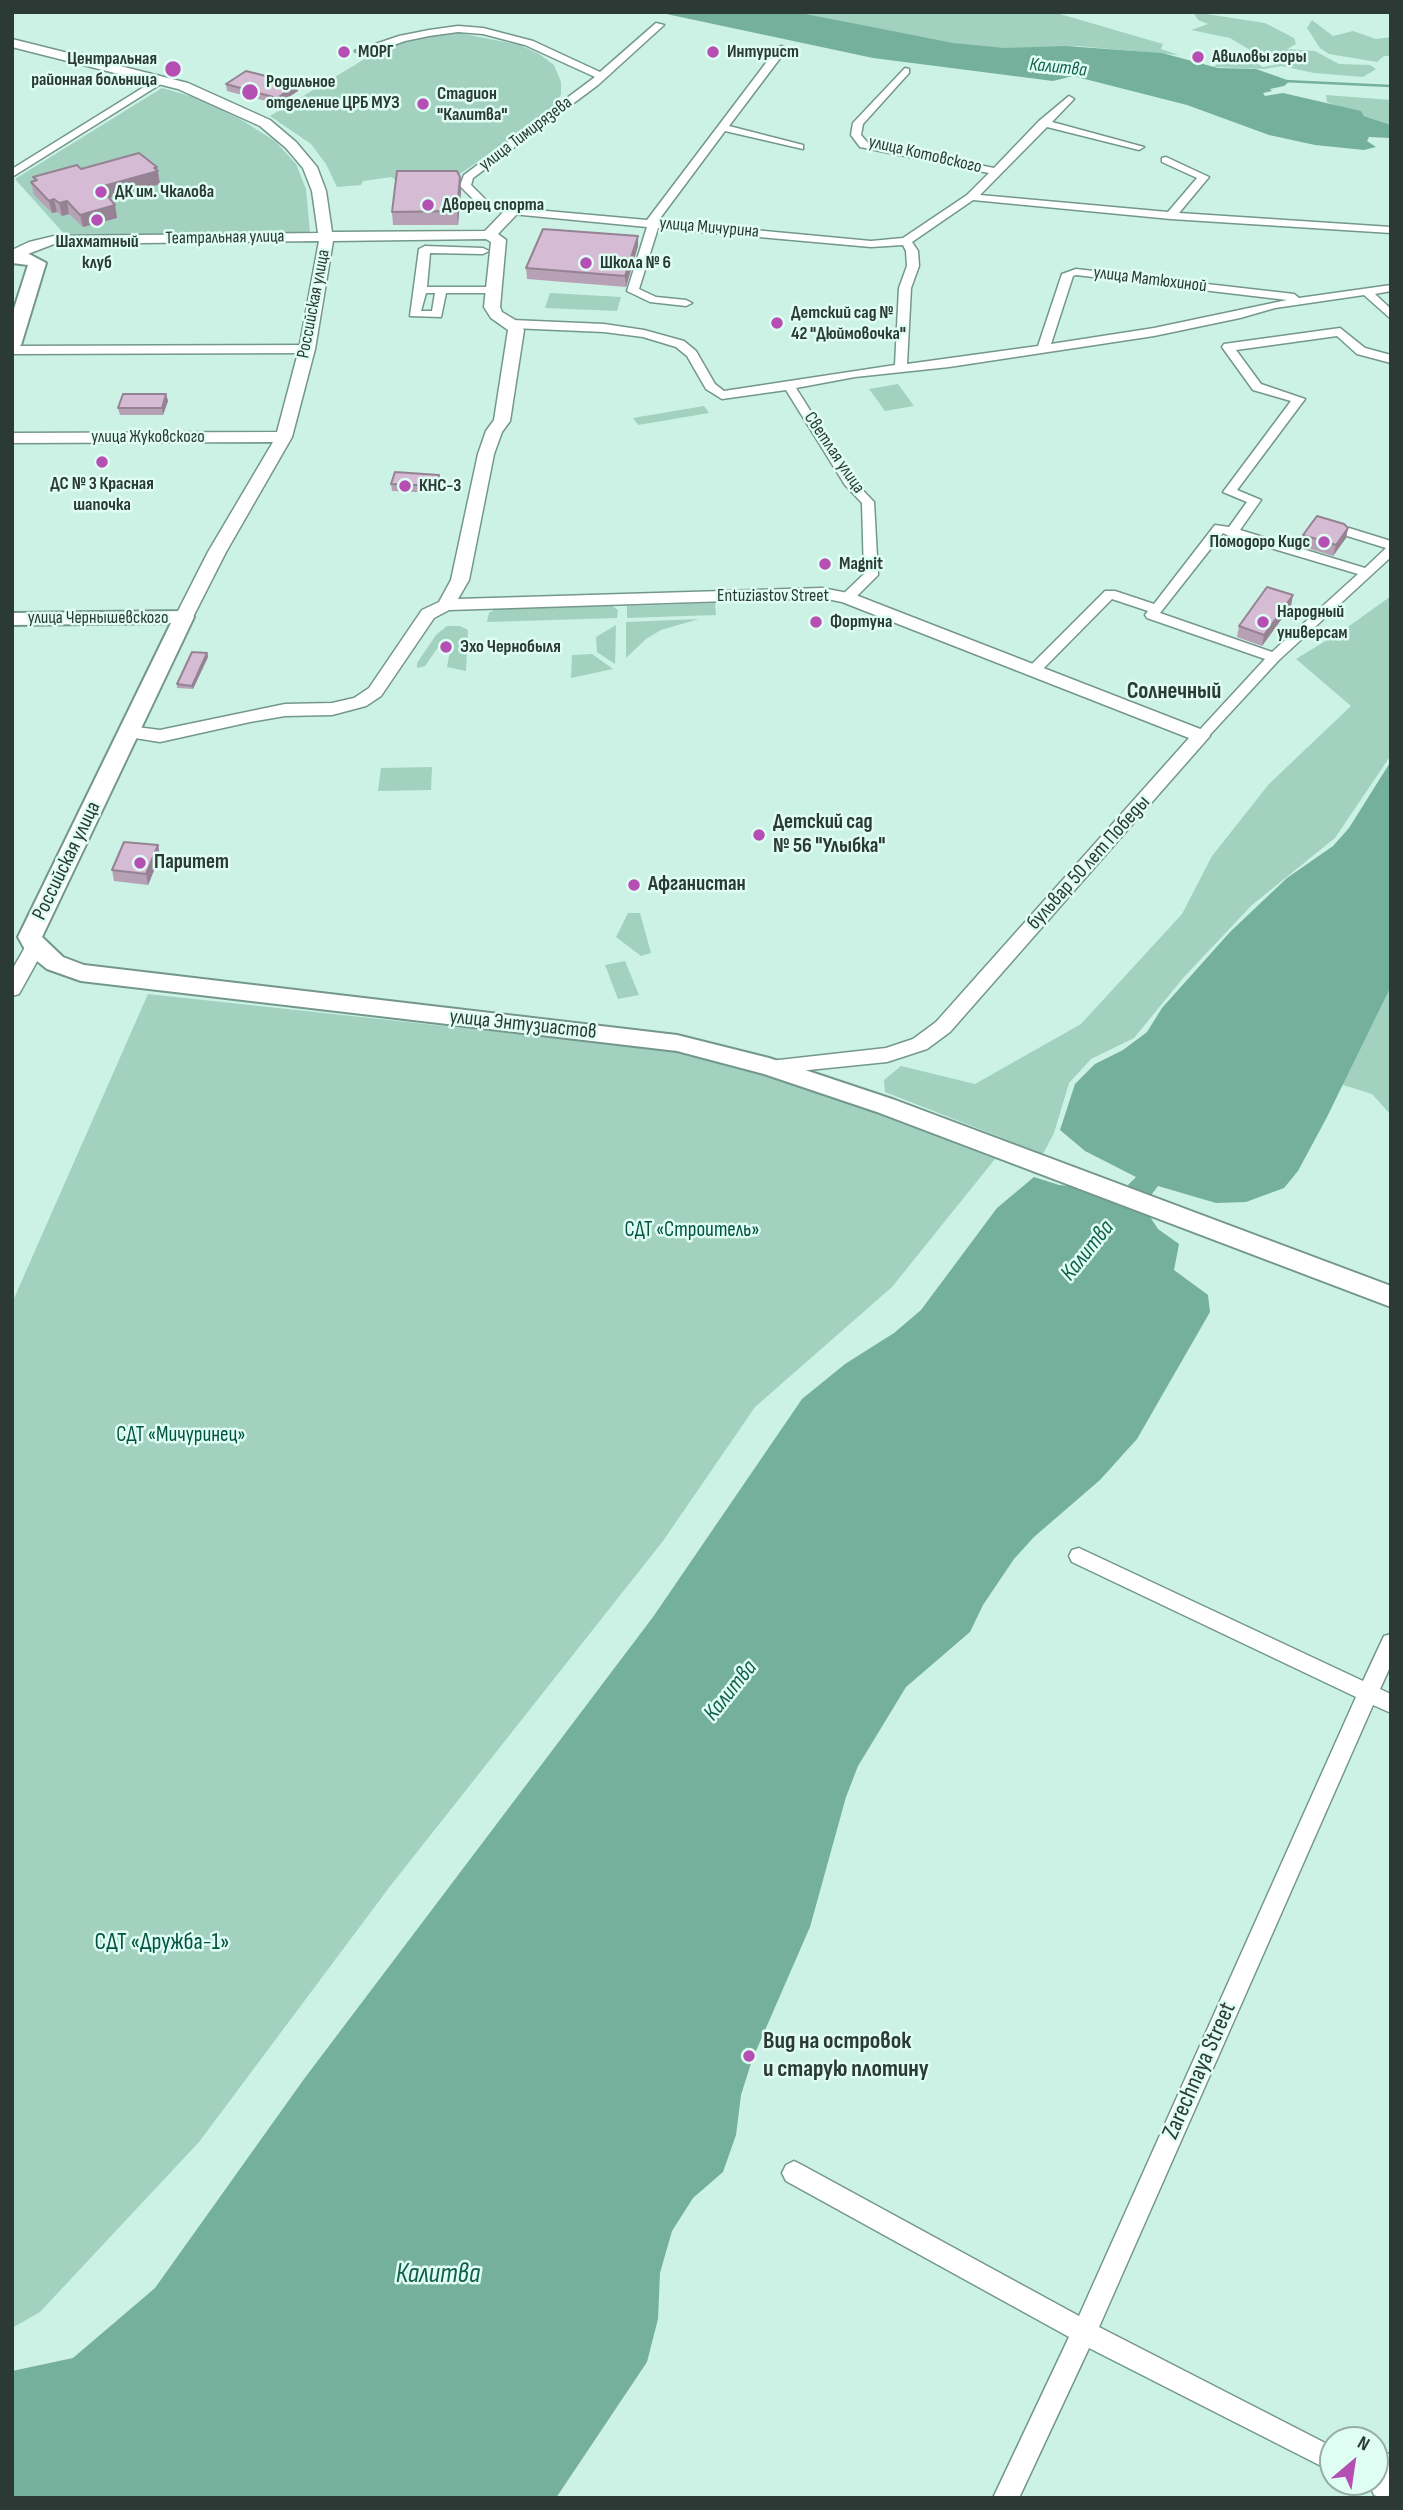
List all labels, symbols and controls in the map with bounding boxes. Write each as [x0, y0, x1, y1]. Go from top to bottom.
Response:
place label: МОРГ [358, 41, 394, 63]
place label: Интурист [727, 41, 799, 63]
marker: МОРГ [336, 44, 352, 60]
marker: Интурист [705, 44, 721, 60]
place label: Авиловы горы [1212, 46, 1306, 68]
place label: Центральная районная больница [31, 48, 157, 90]
marker: Авиловы горы [1190, 49, 1206, 65]
water label: Калитва [1028, 54, 1088, 82]
marker: Центральная районная больница [163, 59, 183, 79]
place label: Родильное отделение ЦРБ МУЗ [266, 71, 400, 114]
marker: Родильное отделение ЦРБ МУЗ [240, 82, 260, 102]
place label: Стадион "Калитва" [437, 83, 508, 126]
street label: улица Тимирязева [475, 92, 577, 176]
marker: Стадион "Калитва" [415, 96, 431, 112]
street label: улица Котовского [866, 132, 984, 178]
place label: ДК им. Чкалова [115, 181, 214, 203]
marker: ДК им. Чкалова [93, 184, 109, 200]
place label: Дворец спорта [442, 194, 544, 216]
marker: Дворец спорта [420, 197, 436, 213]
marker: Шахматный клуб [89, 212, 105, 228]
street label: улица Мичурина [658, 213, 760, 243]
street label: Театральная улица [165, 226, 285, 250]
place label: Шахматный клуб [55, 231, 139, 274]
street label: Российская улица [293, 248, 335, 360]
place label: Школа № 6 [600, 252, 671, 274]
marker: Школа № 6 [578, 255, 594, 271]
street label: улица Матюхиной [1092, 262, 1208, 298]
place label: Детский сад № 42 "Дюймовочка" [791, 302, 906, 344]
marker: Детский сад № 42 "Дюймовочка" [769, 315, 785, 331]
street label: Светлая улица [799, 408, 869, 498]
street label: улица Жуковского [91, 426, 205, 448]
marker: ДС № 3 Красная шапочка [94, 454, 110, 470]
place label: ДС № 3 Красная шапочка [50, 473, 154, 516]
place label: КНС-3 [419, 475, 461, 497]
marker: КНС-3 [397, 478, 413, 494]
place label: Помодоро Кидс [1209, 531, 1310, 553]
marker: Помодоро Кидс [1316, 534, 1332, 550]
place label: Magnit [839, 553, 883, 575]
marker: Magnit [817, 556, 833, 572]
street label: Entuziastov Street [717, 585, 829, 607]
place label: Народный универсам [1277, 601, 1348, 644]
street label: улица Чернышевского [28, 607, 168, 629]
place label: Фортуна [830, 611, 892, 633]
marker: Фортуна [808, 614, 824, 630]
marker: Народный универсам [1255, 614, 1271, 630]
place label: Эхо Чернобыля [460, 636, 561, 658]
marker: Эхо Чернобыля [438, 639, 454, 655]
district label: Солнечный [1127, 678, 1221, 706]
street label: бульвар 50 лет Победы [1022, 791, 1156, 935]
street label: Российская улица [27, 798, 107, 924]
place label: Детский сад № 56 "Улыбка" [773, 810, 886, 860]
marker: Детский сад № 56 "Улыбка" [751, 827, 767, 843]
place label: Паритет [154, 850, 229, 876]
marker: Паритет [132, 855, 148, 871]
place label: Афганистан [648, 872, 746, 898]
marker: Афганистан [626, 877, 642, 893]
street label: улица Энтузиастов [448, 1005, 598, 1045]
water label: Калитва [1055, 1215, 1121, 1287]
park label: СДТ «Строитель» [625, 1218, 759, 1244]
park label: СДТ «Мичуринец» [116, 1423, 246, 1449]
water label: Калитва [698, 1655, 764, 1727]
park label: СДТ «Дружба-1» [95, 1929, 229, 1957]
street label: Zarechnaya Street [1157, 1998, 1243, 2144]
place label: Вид на островок и старую плотину [763, 2028, 929, 2084]
marker: Вид на островок и старую плотину [741, 2048, 757, 2064]
water label: Калитва [396, 2258, 480, 2292]
north arrow [1319, 2426, 1389, 2496]
text: N [1353, 2431, 1373, 2456]

